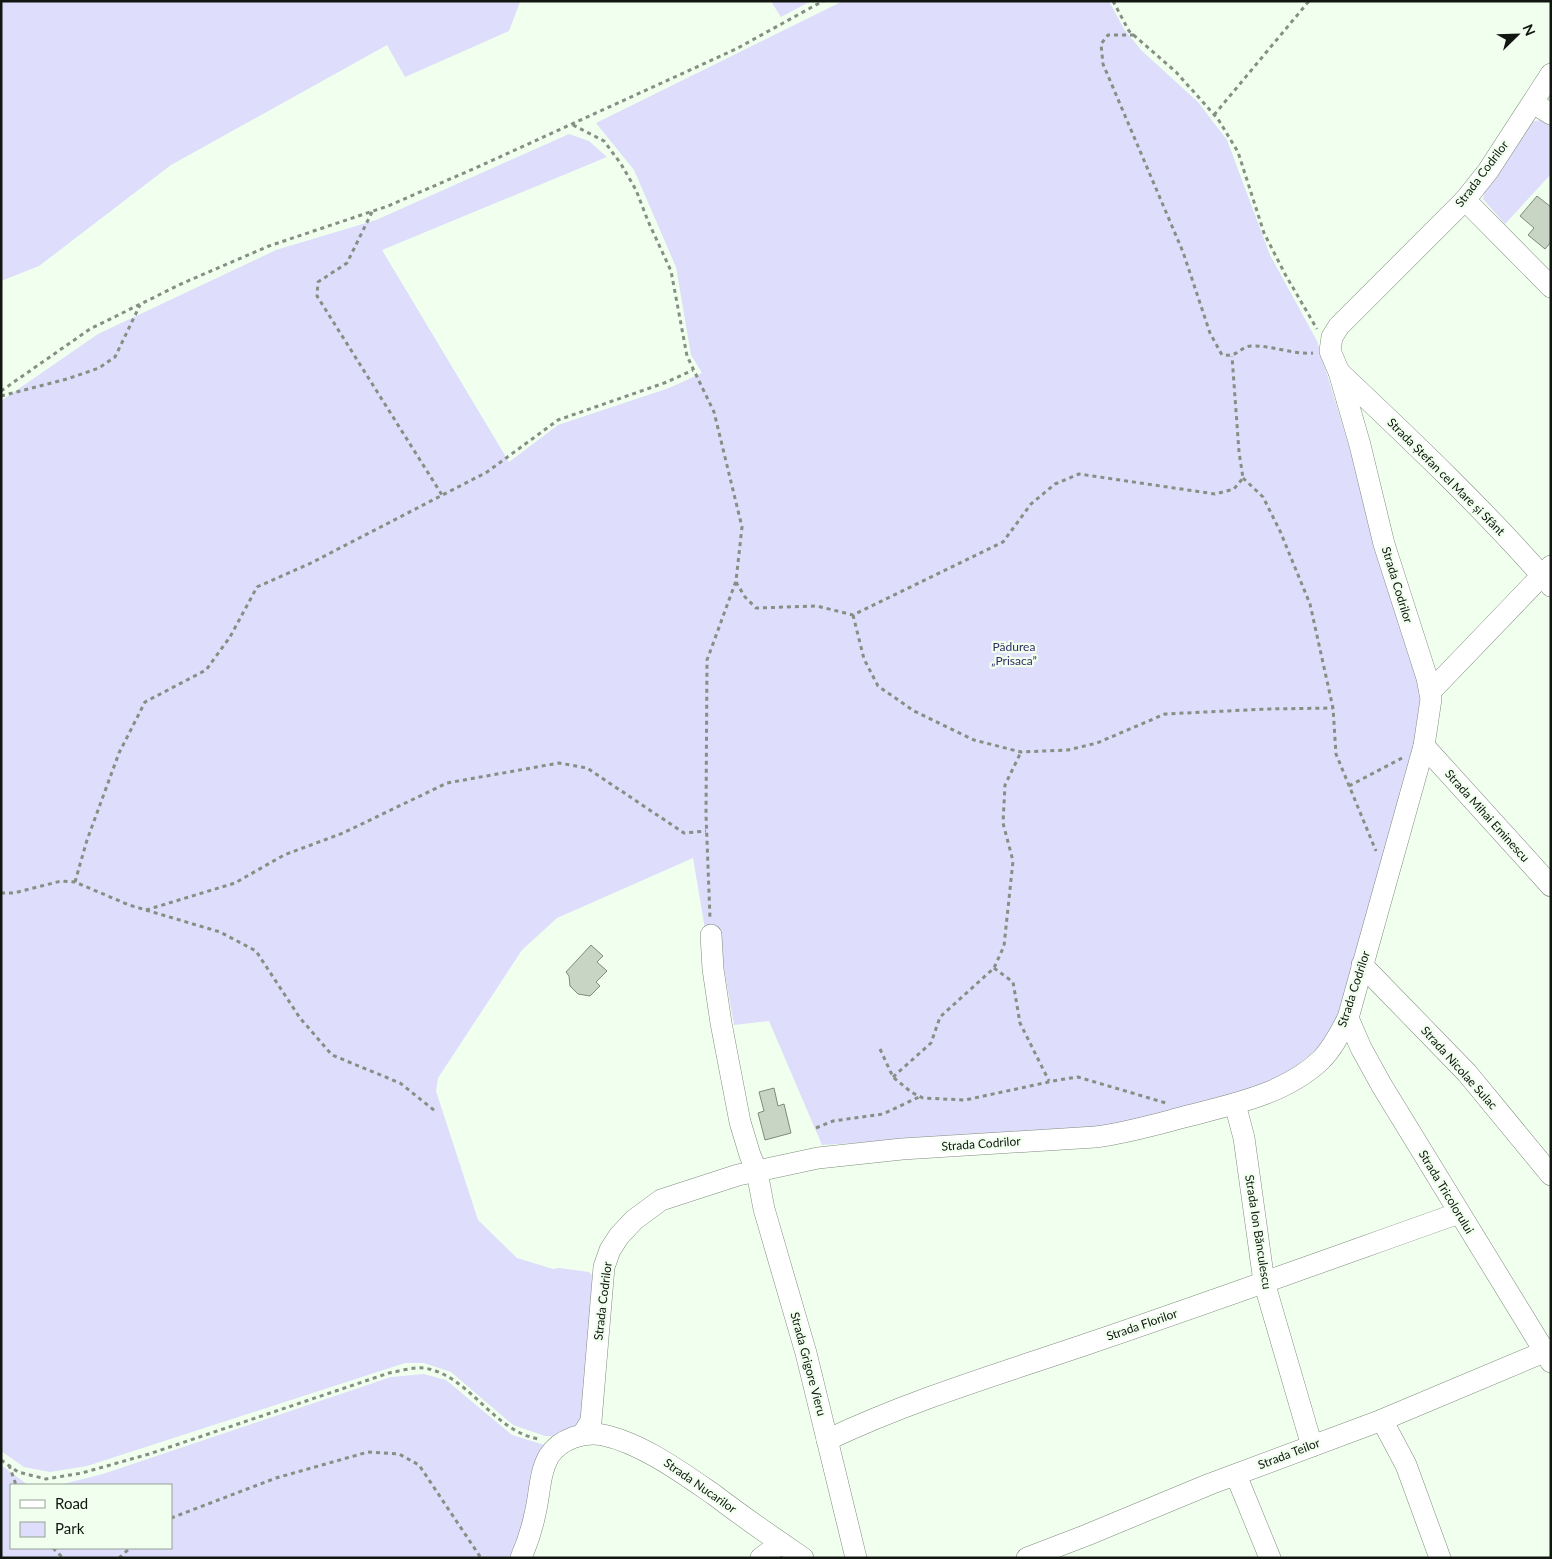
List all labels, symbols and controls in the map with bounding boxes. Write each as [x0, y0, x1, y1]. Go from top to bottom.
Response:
north arrow [1492, 10, 1542, 60]
text: N [1519, 21, 1539, 38]
street label: Strada Codrilor [1452, 137, 1512, 210]
street label: Strada Ștefan cel Mare și Sfânt [1384, 415, 1509, 539]
street label: Strada Codrilor [1379, 545, 1416, 626]
park label: Pădurea „Prisaca” [991, 639, 1037, 668]
street label: Strada Mihai Eminescu [1442, 766, 1533, 865]
street label: Strada Codrilor [1334, 948, 1373, 1029]
street label: Strada Nicolae Sulac [1418, 1023, 1501, 1113]
street label: Strada Codrilor [941, 1133, 1022, 1154]
street label: Strada Tricolorului [1416, 1147, 1477, 1236]
street label: Strada Ion Bănculescu [1242, 1174, 1275, 1290]
street label: Strada Codrilor [590, 1260, 615, 1341]
street label: Strada Florilor [1104, 1305, 1180, 1344]
street label: Strada Grigore Vieru [787, 1310, 830, 1417]
street label: Strada Teilor [1256, 1435, 1322, 1472]
street label: Strada Nucarilor [661, 1455, 740, 1517]
legend [10, 1484, 172, 1549]
text: Road [55, 1494, 88, 1512]
text: Park [55, 1519, 85, 1537]

